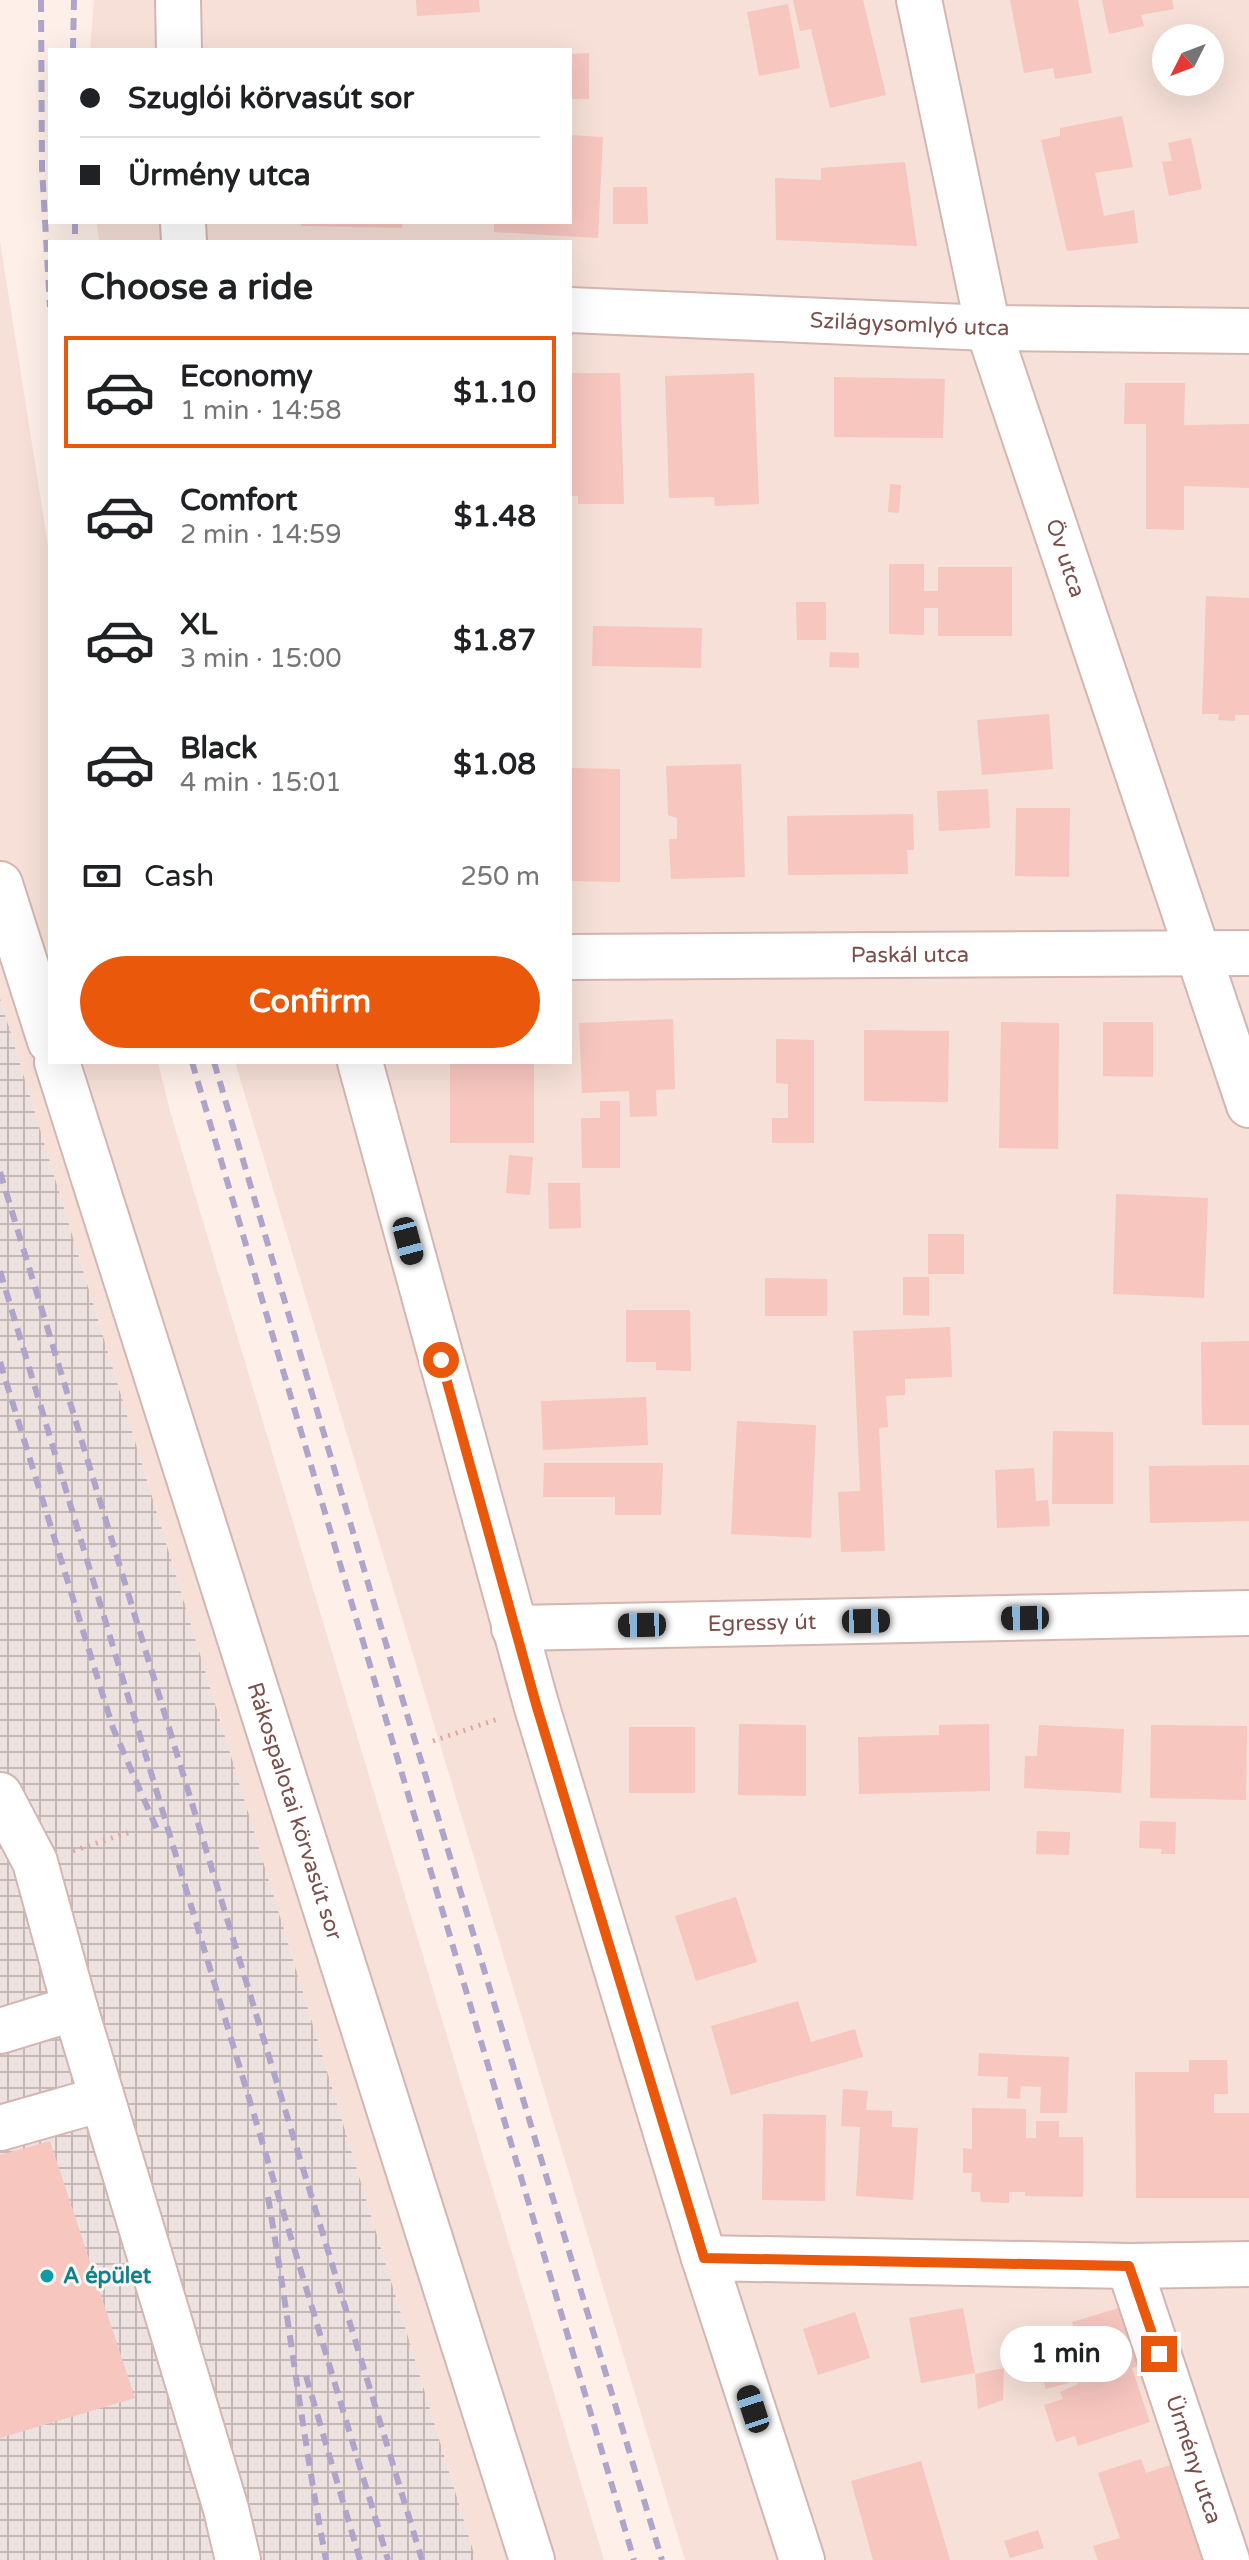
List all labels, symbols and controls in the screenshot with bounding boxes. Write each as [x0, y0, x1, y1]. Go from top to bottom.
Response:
north arrow [1152, 24, 1224, 96]
map controls [1152, 24, 1224, 96]
text: Szuglói körvasút sor [128, 80, 414, 117]
text: Ürmény utca [128, 157, 311, 194]
text: Choose a ride [80, 266, 313, 309]
street label: Szilágysomlyó utca [809, 307, 1010, 341]
icon: car [84, 356, 156, 428]
text: Economy [180, 358, 313, 395]
text: $1.10 [453, 374, 536, 411]
text: 1 min · 14:58 [180, 395, 342, 426]
icon: car [84, 480, 156, 552]
text: Comfort [180, 482, 298, 519]
text: $1.48 [454, 498, 536, 535]
street label: Öv utca [1040, 516, 1091, 601]
text: 2 min · 14:59 [180, 519, 342, 550]
icon: car [84, 604, 156, 676]
text: XL [180, 606, 217, 643]
text: $1.87 [453, 622, 536, 659]
text: 3 min · 15:00 [180, 643, 342, 674]
icon: car [84, 728, 156, 800]
text: Black [180, 730, 257, 767]
text: $1.08 [453, 746, 536, 783]
text: 4 min · 15:01 [180, 767, 342, 798]
icon: cash [80, 854, 124, 898]
text: Cash [144, 858, 214, 895]
text: 250 m [460, 861, 540, 892]
street label: Paskál utca [851, 942, 969, 968]
button: Confirm [80, 956, 540, 1048]
car [390, 1215, 426, 1267]
route start [423, 1342, 459, 1378]
car [1001, 1606, 1049, 1630]
street label: Egressy út [707, 1609, 817, 1637]
car [842, 1609, 890, 1633]
car [618, 1613, 666, 1637]
street label: Rákospalotai körvasút sor [242, 1679, 348, 1944]
place label: A épület [63, 2263, 152, 2289]
marker: A épület [38, 2267, 56, 2285]
callout: 1 min [999, 2326, 1131, 2382]
route end [1141, 2336, 1177, 2372]
text: 1 min [1031, 2338, 1101, 2369]
car [734, 2382, 772, 2436]
street label: Ürmény utca [1160, 2392, 1227, 2527]

